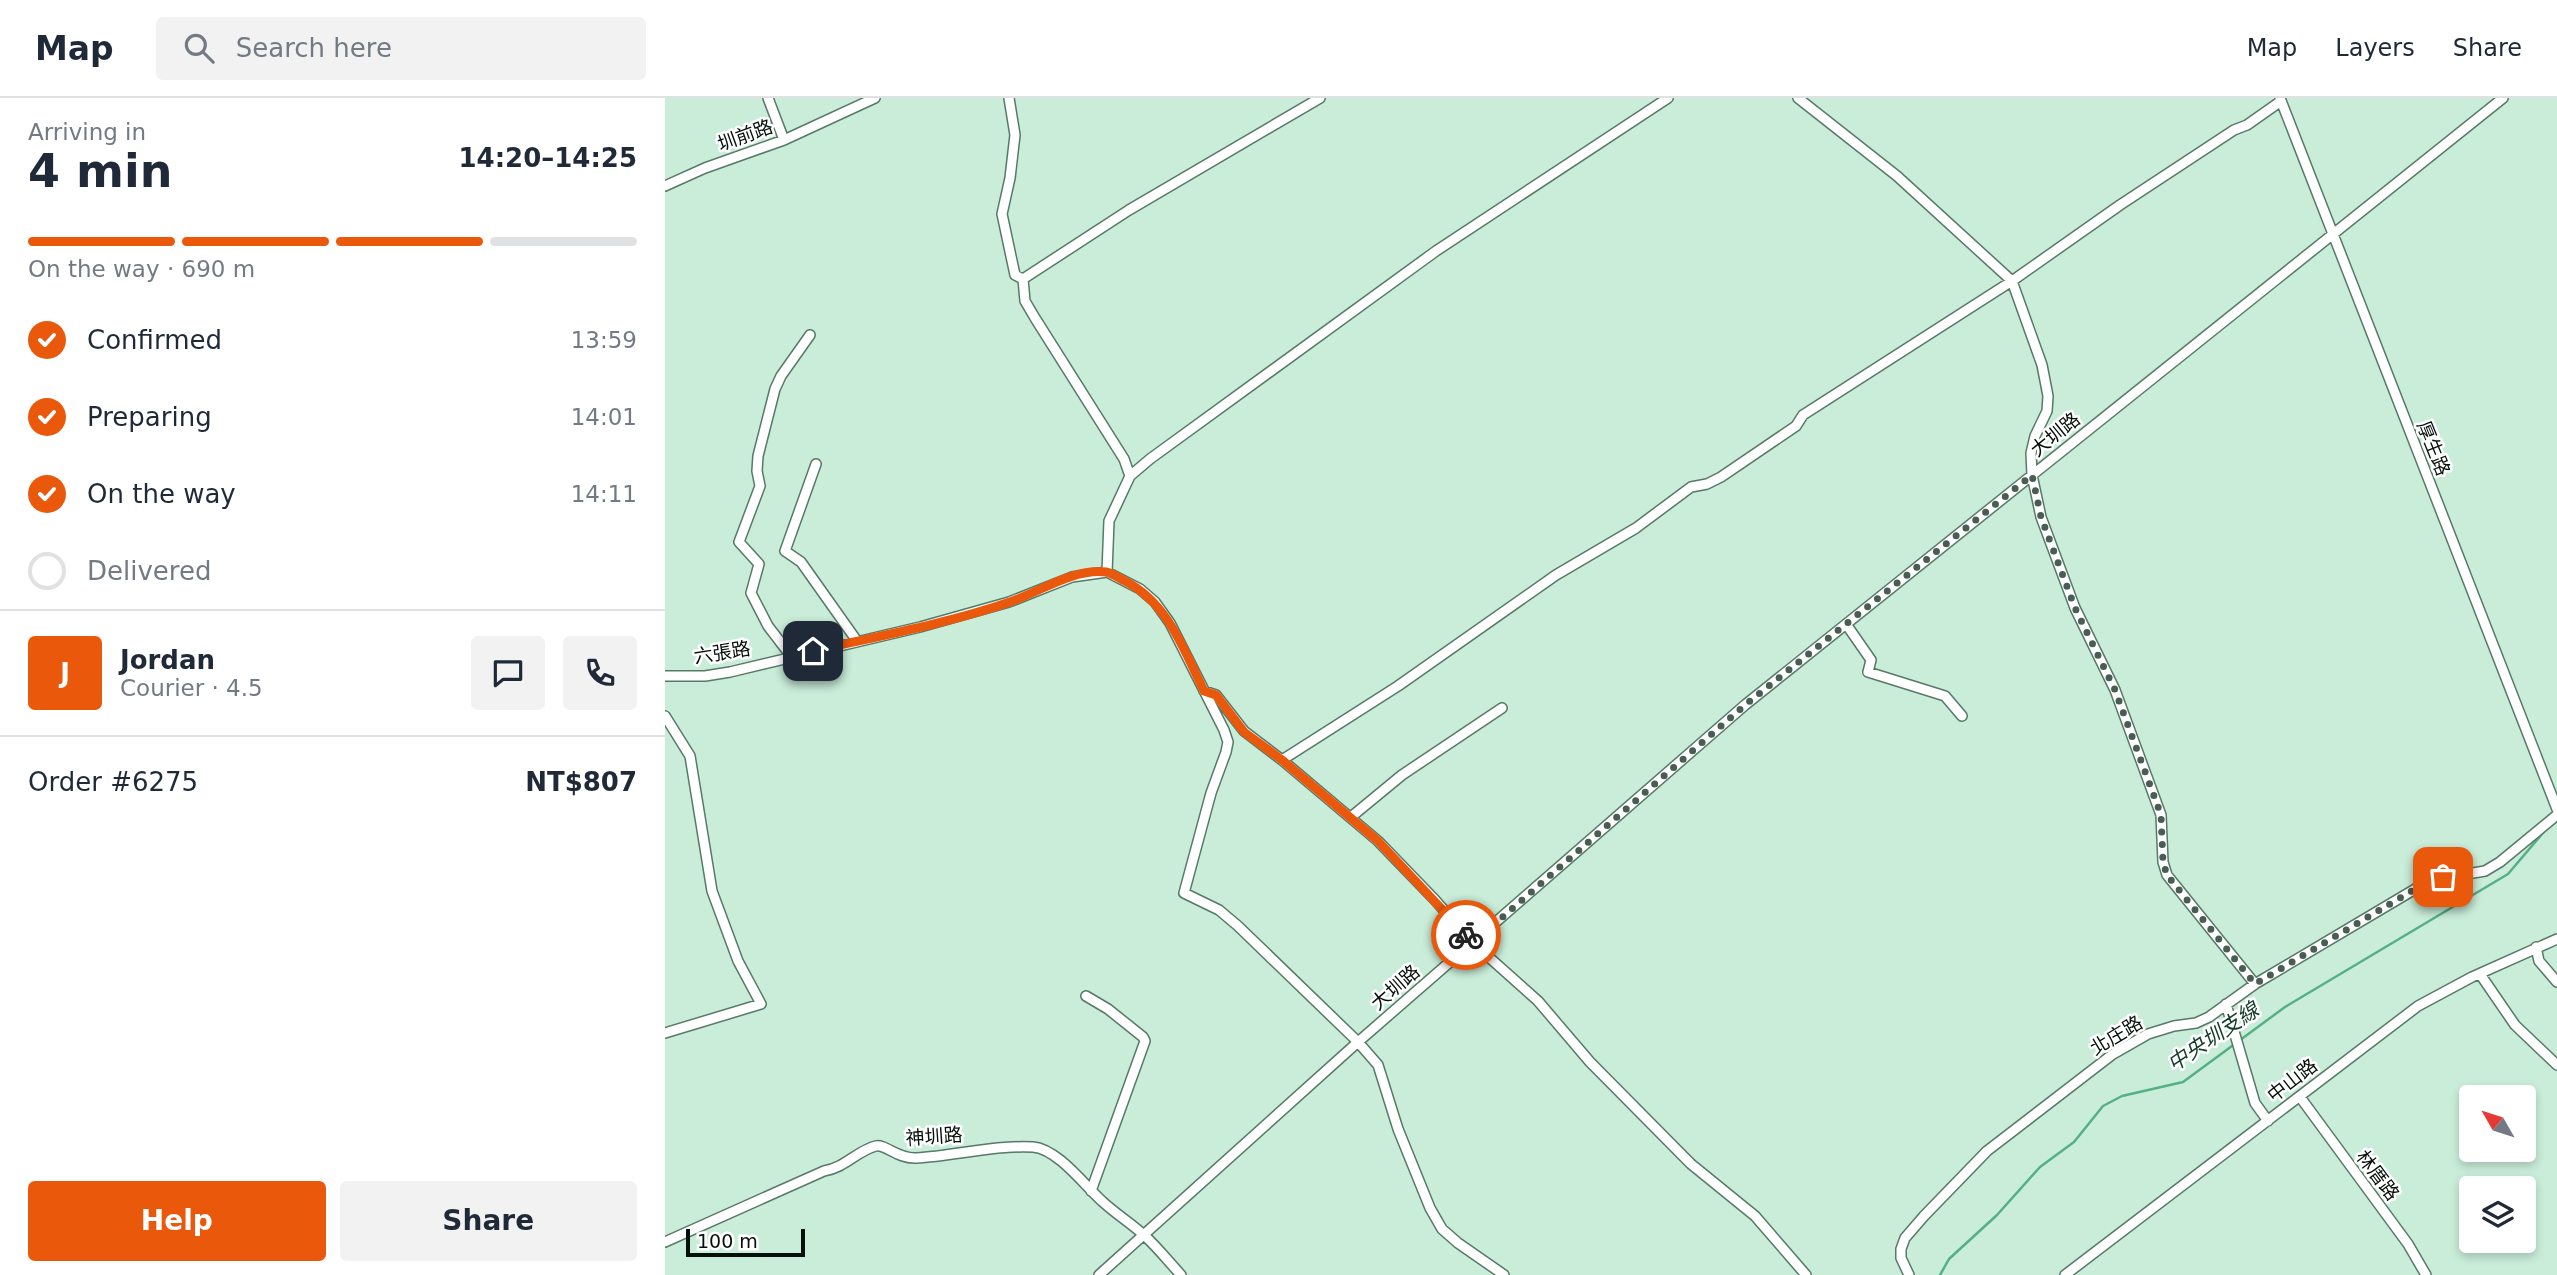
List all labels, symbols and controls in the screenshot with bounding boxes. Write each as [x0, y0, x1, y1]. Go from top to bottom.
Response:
search box [156, 17, 646, 80]
text: Map [35, 29, 114, 68]
icon: search [180, 29, 218, 67]
text: Search here [236, 33, 392, 63]
text: Map [2247, 34, 2297, 62]
text: Layers [2335, 34, 2415, 62]
text: Share [2453, 34, 2522, 62]
street label: 圳前路 [714, 115, 776, 155]
text: Arriving in [28, 119, 146, 145]
text: 14:20–14:25 [458, 143, 637, 173]
text: 4 min [28, 144, 172, 198]
text: On the way · 690 m [28, 256, 255, 282]
icon: check [28, 321, 66, 359]
text: Confirmed [87, 325, 222, 355]
text: 13:59 [571, 327, 637, 353]
icon: check [28, 398, 66, 436]
text: Preparing [87, 402, 212, 432]
text: 14:01 [571, 404, 637, 430]
street label: 大圳路 [2026, 408, 2084, 460]
street label: 厚生路 [2413, 417, 2455, 479]
icon: check [28, 475, 66, 513]
text: On the way [87, 479, 236, 509]
text: 14:11 [571, 481, 637, 507]
text: Delivered [87, 556, 211, 586]
pin [783, 621, 843, 681]
icon: home [794, 632, 832, 670]
button: chat [471, 636, 545, 710]
button: phone [563, 636, 637, 710]
street label: 六張路 [692, 637, 752, 667]
text: Jordan [120, 645, 215, 675]
text: J [60, 658, 70, 688]
text: Courier · 4.5 [120, 675, 263, 701]
text: Order #6275 [28, 767, 198, 797]
text: NT$807 [525, 767, 637, 797]
pin [2413, 847, 2473, 907]
icon: bag [2424, 858, 2462, 896]
courier [1431, 900, 1501, 970]
icon: bike [1447, 916, 1485, 954]
street label: 大圳路 [1366, 960, 1424, 1014]
water label: 中央圳支線 [2163, 997, 2265, 1076]
street label: 北庄路 [2086, 1011, 2146, 1059]
street label: 中山路 [2263, 1054, 2321, 1106]
north arrow [2459, 1085, 2536, 1162]
map controls [2459, 1085, 2536, 1253]
street label: 神圳路 [905, 1123, 963, 1149]
street label: 林厝路 [2352, 1146, 2404, 1204]
button: layers [2459, 1176, 2536, 1253]
button: Help [28, 1181, 326, 1261]
button: Share [340, 1181, 637, 1261]
scale bar [686, 1226, 805, 1258]
text: 100 m [697, 1230, 758, 1252]

